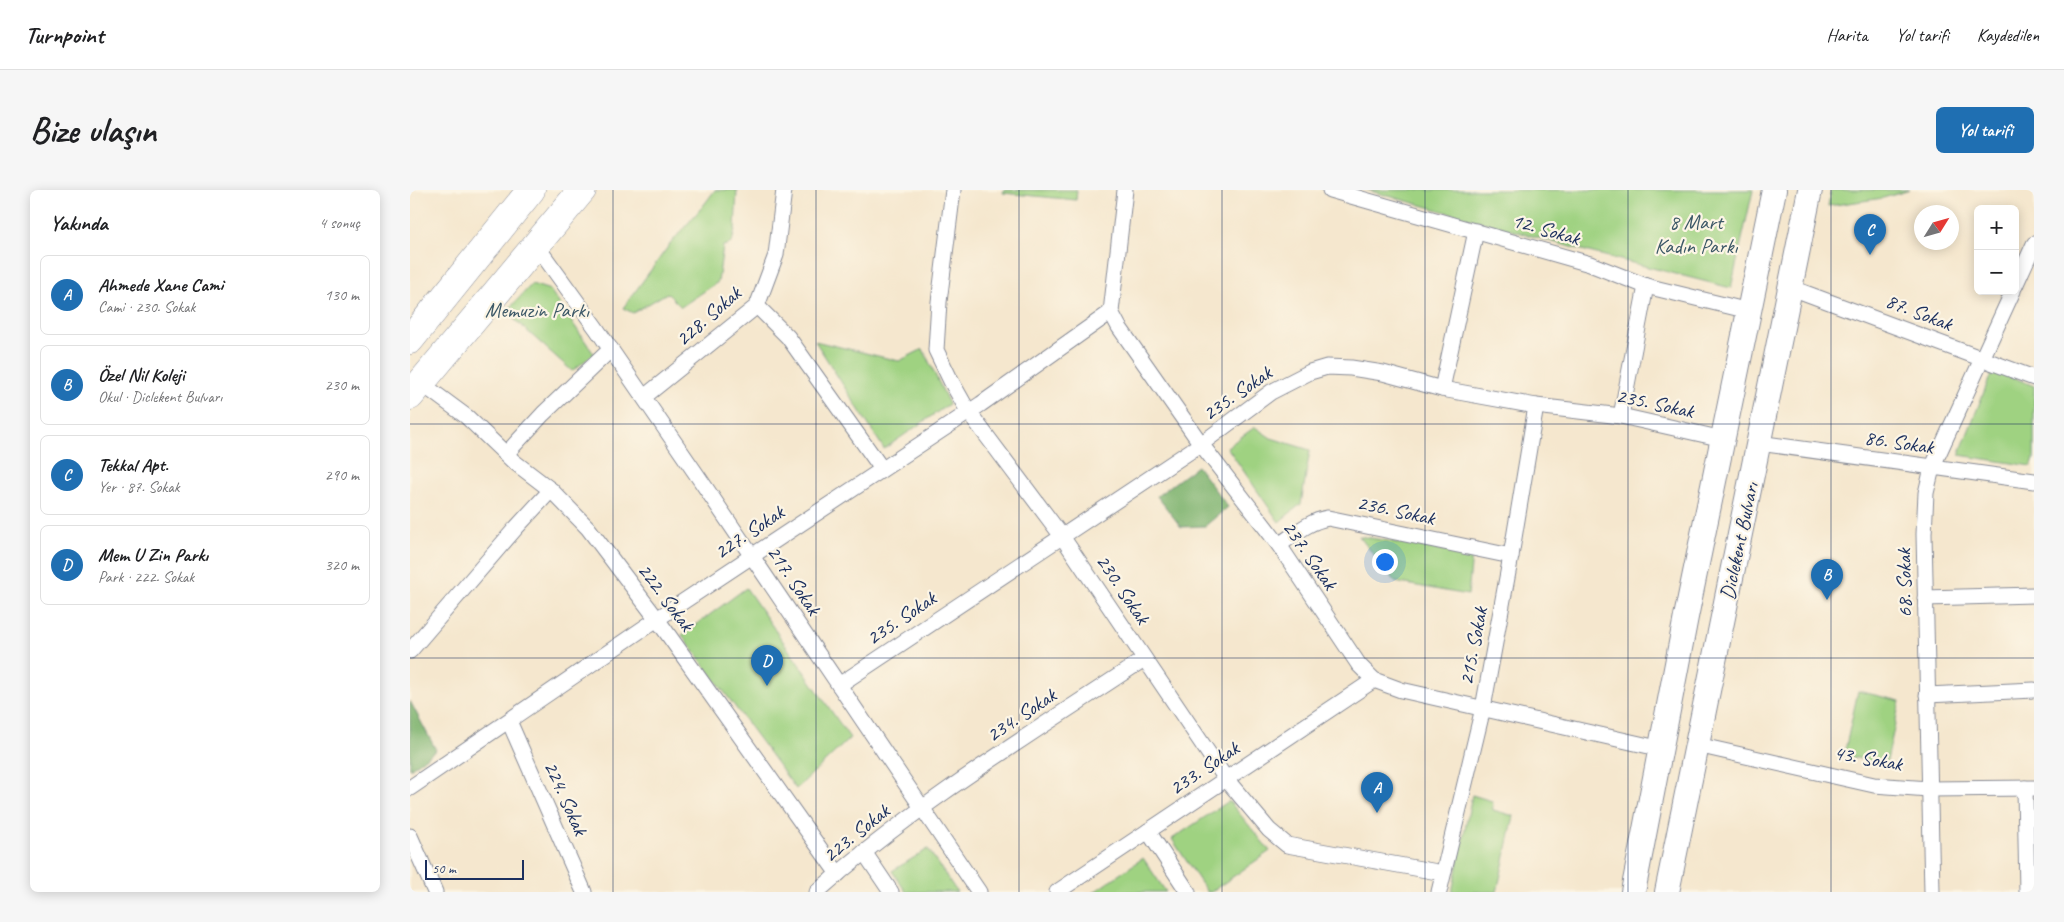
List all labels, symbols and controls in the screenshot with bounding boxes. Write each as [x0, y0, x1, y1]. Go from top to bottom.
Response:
text: Turnpoint [25, 20, 104, 50]
text: Harita [1827, 24, 1868, 46]
text: Yol tarifi [1896, 24, 1949, 46]
text: Kaydedilen [1977, 24, 2039, 46]
button: Yol tarifi [1936, 107, 2034, 153]
text: Bize ulaşın [30, 108, 156, 153]
north arrow [1914, 205, 1959, 250]
map controls [1974, 205, 2019, 295]
button: + [1974, 205, 2019, 250]
street label: 12. Sokak [1509, 207, 1584, 251]
park label: 8 Mart Kadın Parkı [1655, 209, 1738, 259]
text: Yakında [50, 210, 108, 236]
text: 4 sonuç [319, 213, 360, 233]
pin: C [1854, 214, 1886, 255]
button: − [1974, 250, 2019, 295]
text: Ahmede Xane Cami [98, 273, 223, 297]
street label: 228. Sokak [670, 279, 747, 352]
text: A [63, 285, 71, 305]
text: 130 m [325, 285, 359, 305]
street label: 87. Sokak [1882, 287, 1957, 337]
text: Cami · 230. Sokak [98, 297, 195, 317]
park label: Memuzin Parkı [485, 297, 590, 323]
street label: 235. Sokak [1197, 359, 1278, 426]
text: Özel Nil Koleji [98, 363, 185, 387]
text: B [63, 375, 71, 395]
text: 230 m [325, 375, 359, 395]
street label: 235. Sokak [1614, 382, 1698, 424]
text: Okul · Diclekent Bulvarı [98, 387, 222, 407]
street label: 86. Sokak [1863, 424, 1936, 460]
text: Tekkal Apt. [98, 453, 168, 477]
text: C [63, 465, 71, 485]
text: 290 m [325, 465, 359, 485]
text: Yer · 87. Sokak [98, 477, 180, 497]
street label: Diclekent Bulvarı [1714, 479, 1764, 602]
street label: 236. Sokak [1355, 489, 1439, 531]
street label: 227. Sokak [709, 498, 790, 565]
street label: 237. Sokak [1277, 515, 1344, 596]
street label: 217. Sokak [761, 540, 828, 621]
text: Mem U Zin Parkı [98, 543, 208, 567]
street label: 68. Sokak [1890, 547, 1918, 618]
street label: 230. Sokak [1090, 549, 1157, 630]
your location [1372, 549, 1398, 575]
text: D [62, 555, 72, 575]
text: 320 m [325, 555, 359, 575]
street label: 222. Sokak [632, 558, 701, 637]
pin: B [1811, 559, 1843, 600]
text: Park · 222. Sokak [98, 567, 194, 587]
street label: 235. Sokak [861, 584, 942, 651]
street label: 215. Sokak [1453, 604, 1494, 687]
pin: D [751, 645, 783, 686]
street label: 234. Sokak [981, 681, 1062, 748]
street label: 233. Sokak [1164, 734, 1245, 801]
street label: 43. Sokak [1832, 739, 1906, 777]
street label: 224. Sokak [538, 757, 594, 840]
pin: A [1361, 772, 1393, 813]
street label: 223. Sokak [817, 797, 896, 868]
scale bar [425, 857, 524, 880]
text: 50 m [432, 860, 456, 877]

